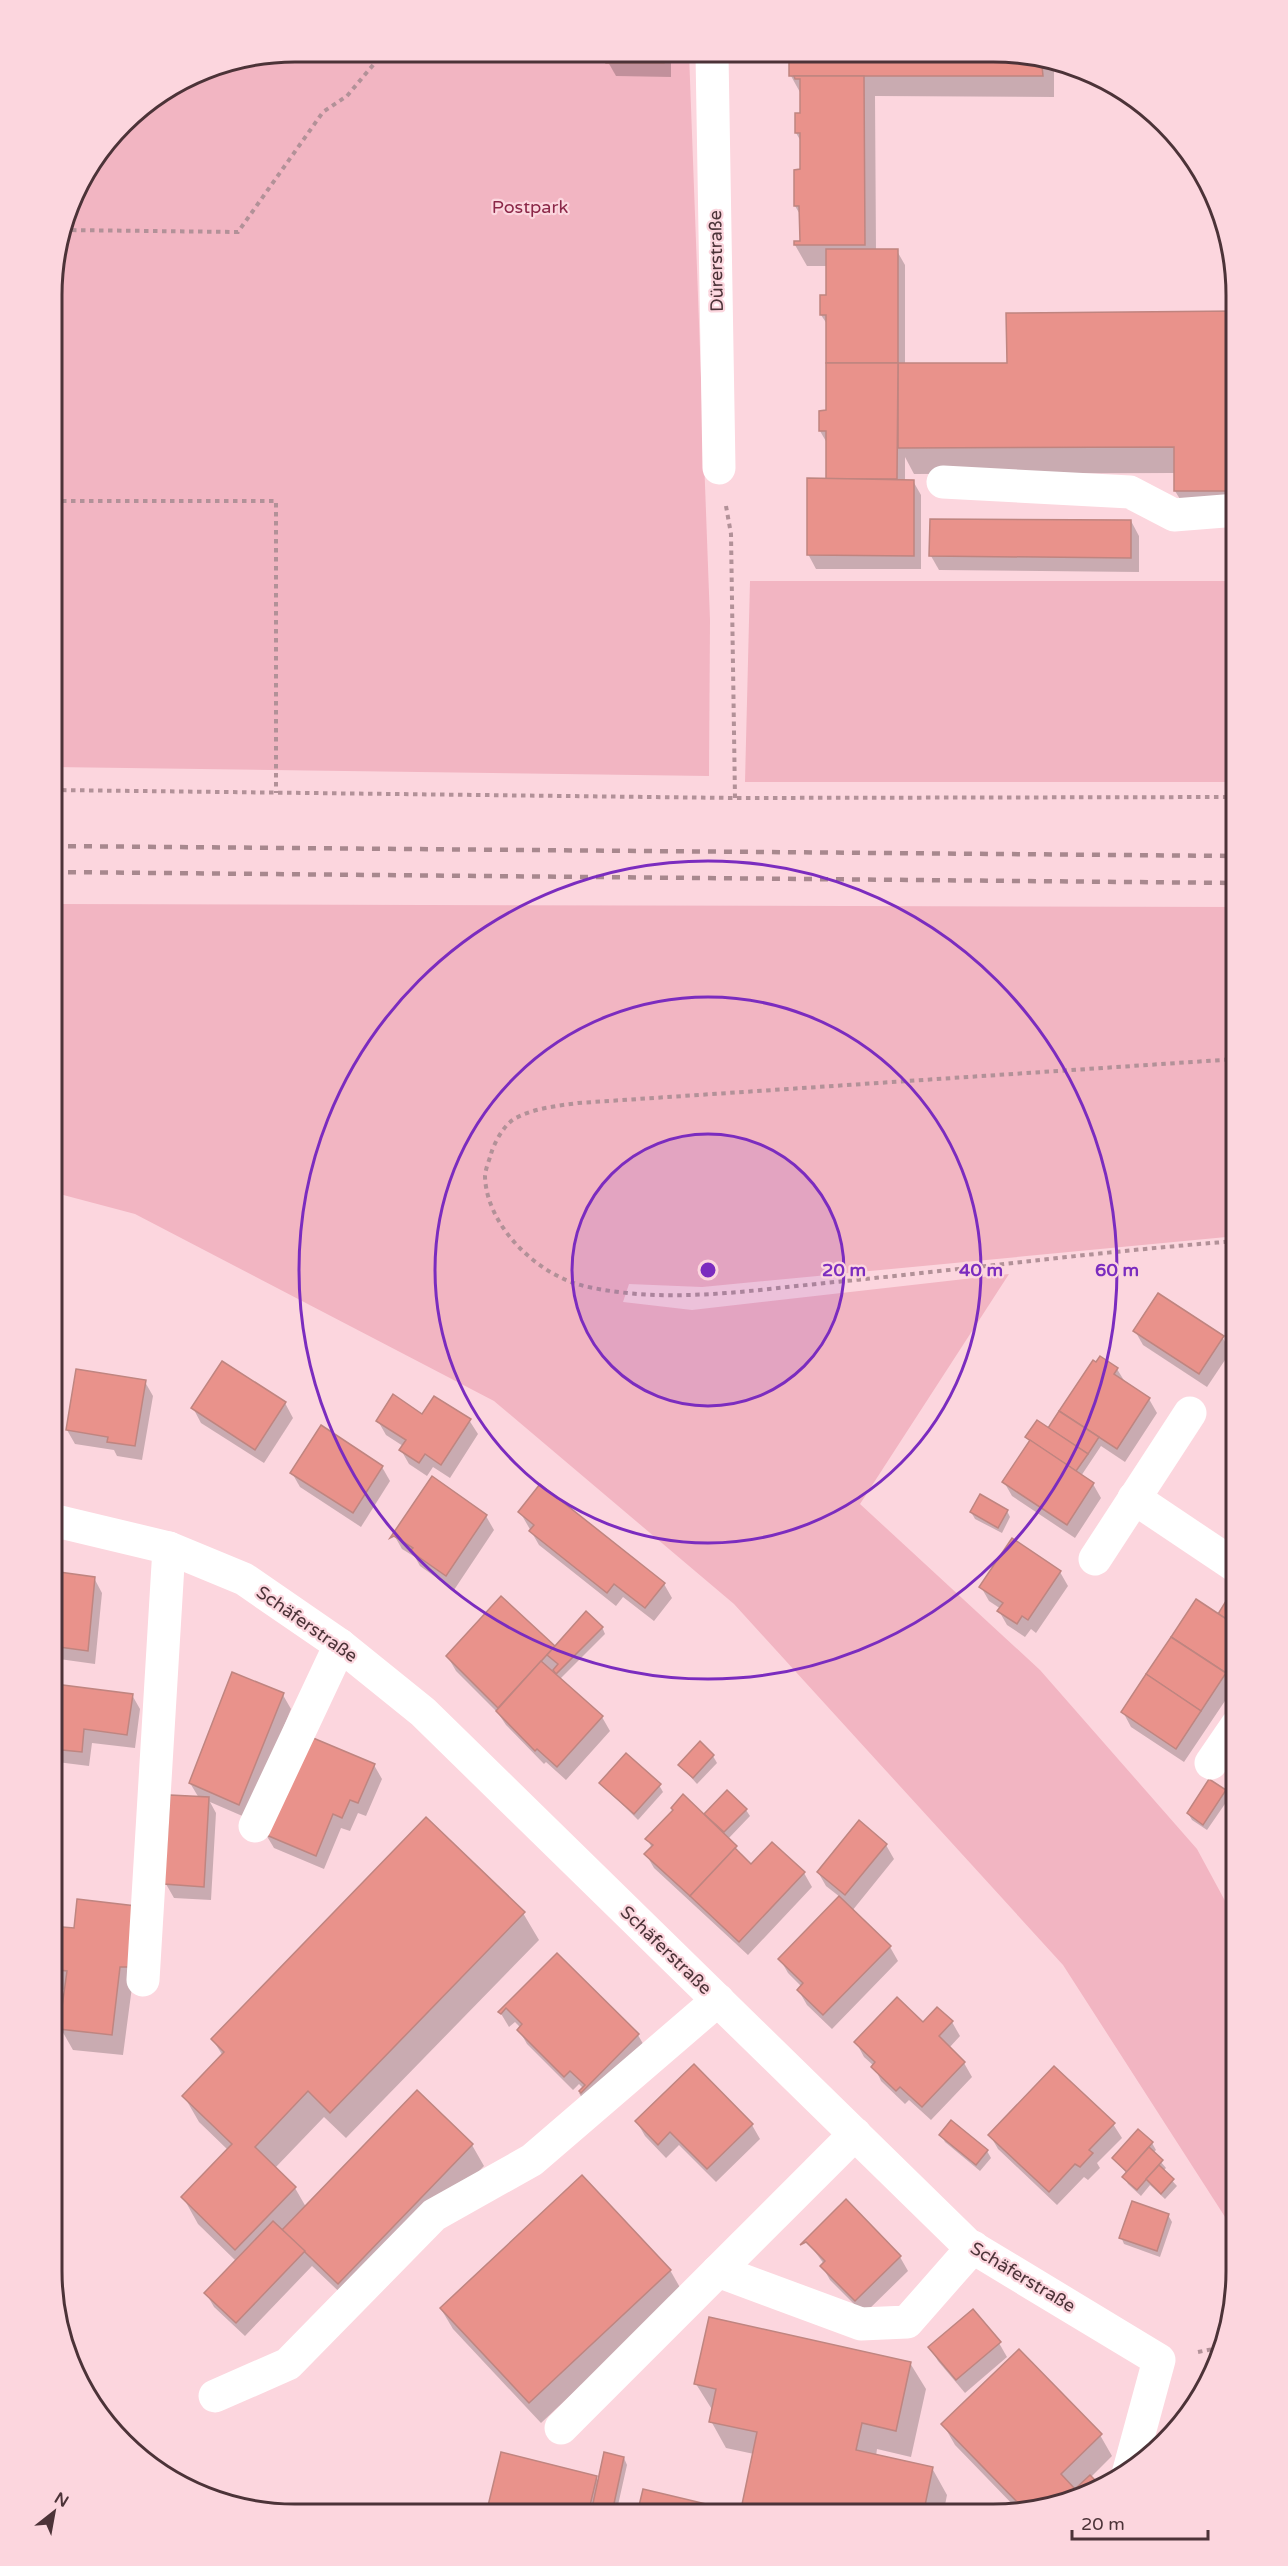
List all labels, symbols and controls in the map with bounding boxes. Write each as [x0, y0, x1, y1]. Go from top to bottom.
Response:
park label: Postpark [492, 196, 568, 218]
street label: Dürerstraße [704, 210, 728, 312]
text: 20 m [822, 1259, 866, 1281]
text: 40 m [959, 1259, 1003, 1281]
text: 60 m [1095, 1259, 1139, 1281]
centre of rings [698, 1260, 718, 1280]
street label: Schäferstraße [252, 1581, 362, 1667]
street label: Schäferstraße [616, 1901, 716, 1999]
street label: Schäferstraße [967, 2237, 1079, 2317]
north arrow [24, 2482, 84, 2542]
text: N [51, 2488, 72, 2512]
scale bar [1072, 2503, 1208, 2541]
text: 20 m [1081, 2513, 1125, 2535]

